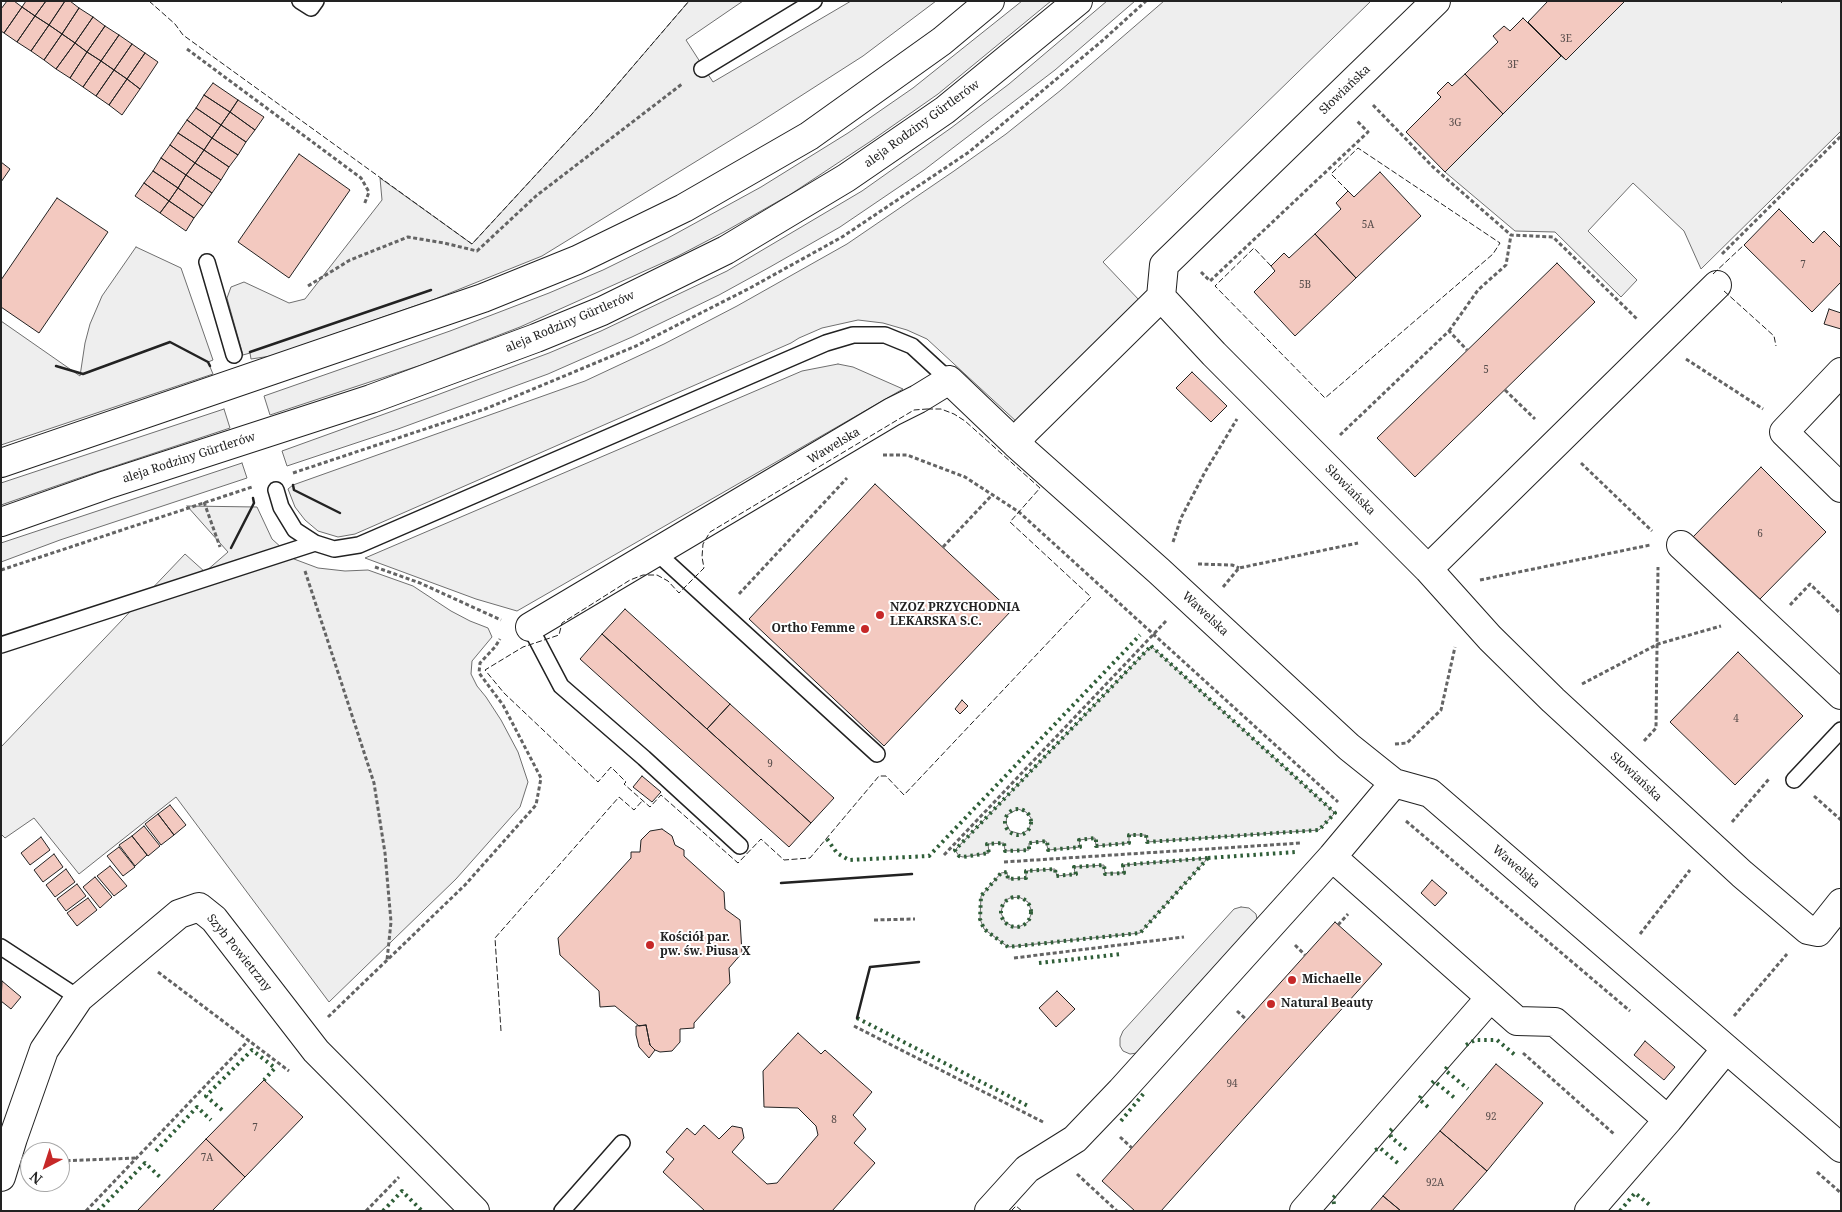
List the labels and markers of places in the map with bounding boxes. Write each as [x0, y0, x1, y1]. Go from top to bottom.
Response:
place label: NZOZ PRZYCHODNIA LEKARSKA S.C. [890, 601, 1020, 629]
marker: NZOZ PRZYCHODNIA LEKARSKA S.C. [874, 609, 886, 621]
place label: Ortho Femme [772, 622, 855, 636]
marker: Ortho Femme [859, 623, 871, 635]
place label: Kościół par. pw. św. Piusa X [660, 931, 750, 959]
marker: Kościół par. pw. św. Piusa X [644, 939, 656, 951]
place label: Michaelle [1302, 973, 1361, 987]
marker: Michaelle [1286, 974, 1298, 986]
place label: Natural Beauty [1281, 997, 1373, 1011]
marker: Natural Beauty [1265, 998, 1277, 1010]

